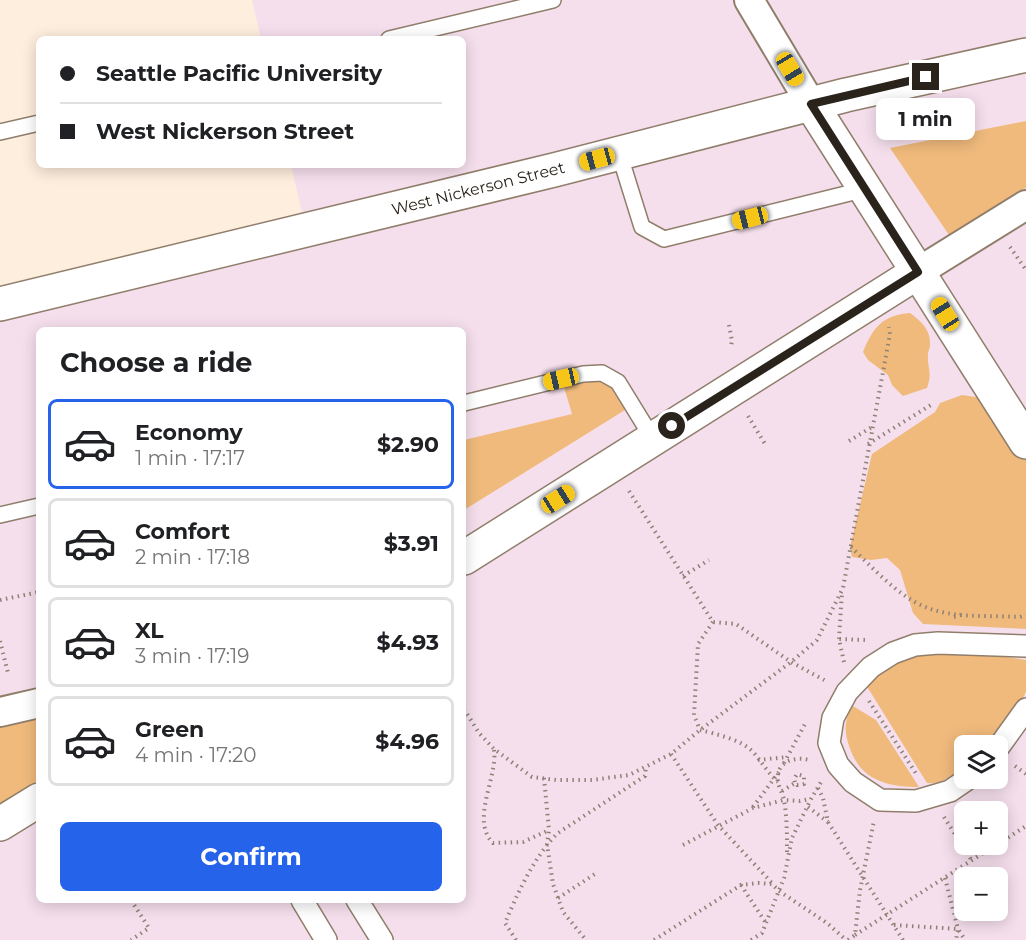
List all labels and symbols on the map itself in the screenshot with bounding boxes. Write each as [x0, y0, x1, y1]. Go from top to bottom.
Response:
car [773, 49, 807, 89]
route end [912, 63, 939, 90]
callout: 1 min [876, 98, 976, 140]
car [577, 146, 617, 172]
street label: West Nickerson Street [390, 158, 567, 219]
car [730, 205, 770, 231]
car [928, 294, 962, 334]
car [541, 366, 581, 392]
route start [658, 412, 685, 439]
car [538, 482, 578, 516]

